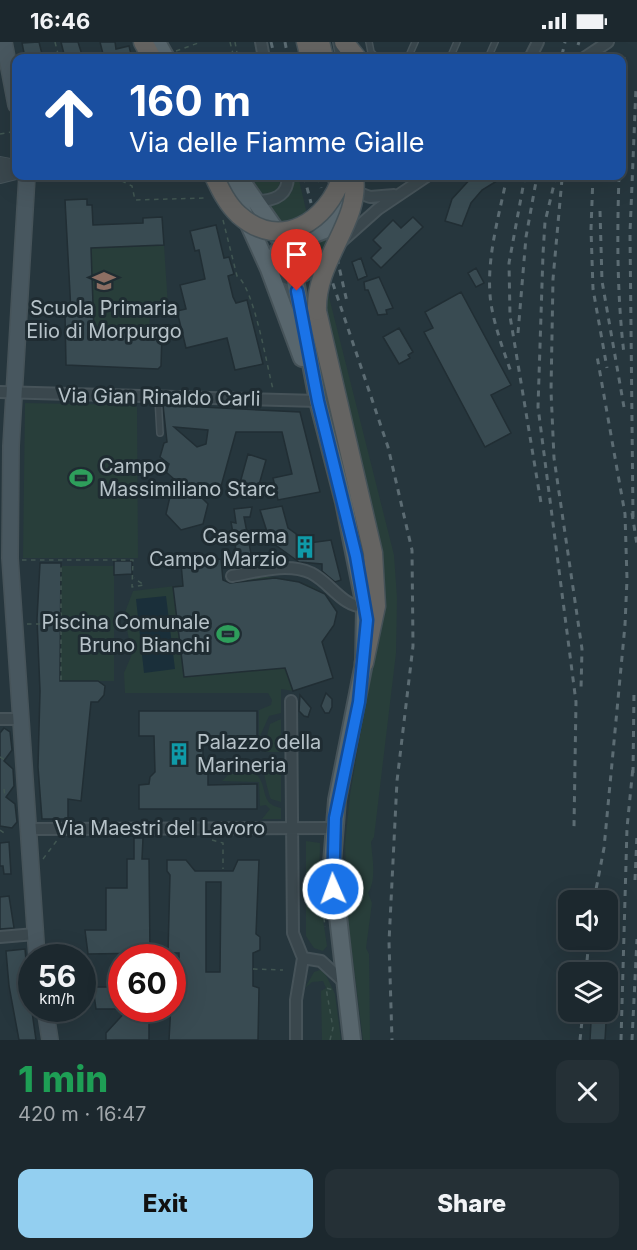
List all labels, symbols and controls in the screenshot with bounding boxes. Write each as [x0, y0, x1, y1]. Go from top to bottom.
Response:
text: 16:46 [30, 8, 90, 34]
text: 160 m [129, 75, 251, 126]
icon: ahead [30, 78, 108, 156]
text: Via delle Fiamme Gialle [129, 126, 425, 159]
pin [271, 229, 322, 291]
icon: arrive [280, 238, 313, 271]
school or university icon: Scuola Primaria Elio di Morpurgo [91, 268, 117, 294]
place label: Scuola Primaria Elio di Morpurgo [26, 296, 182, 343]
street label: Via Gian Rinaldo Carli [57, 383, 261, 411]
place label: Campo Massimiliano Starc [99, 454, 276, 501]
sports icon: Campo Massimiliano Starc [68, 465, 94, 491]
place label: Caserma Campo Marzio [149, 524, 287, 571]
building icon: Caserma Campo Marzio [292, 534, 318, 560]
place label: Piscina Comunale Bruno Bianchi [41, 610, 210, 657]
sports icon: Piscina Comunale Bruno Bianchi [215, 621, 241, 647]
place label: Palazzo della Marineria [197, 730, 321, 777]
building icon: Palazzo della Marineria [166, 741, 192, 767]
street label: Via Maestri del Lavoro [55, 816, 265, 840]
position arrow [301, 857, 365, 921]
map controls [558, 890, 618, 1022]
button: sound [558, 890, 618, 950]
speed limit sign: 60 [108, 944, 186, 1022]
text: 56 [38, 958, 76, 994]
button: layers [558, 962, 618, 1022]
text: km/h [39, 989, 75, 1008]
text: 1 min [18, 1057, 108, 1101]
button: close [556, 1060, 619, 1123]
text: 420 m · 16:47 [18, 1102, 146, 1126]
button: Exit [18, 1169, 313, 1238]
button: Share [325, 1169, 619, 1238]

